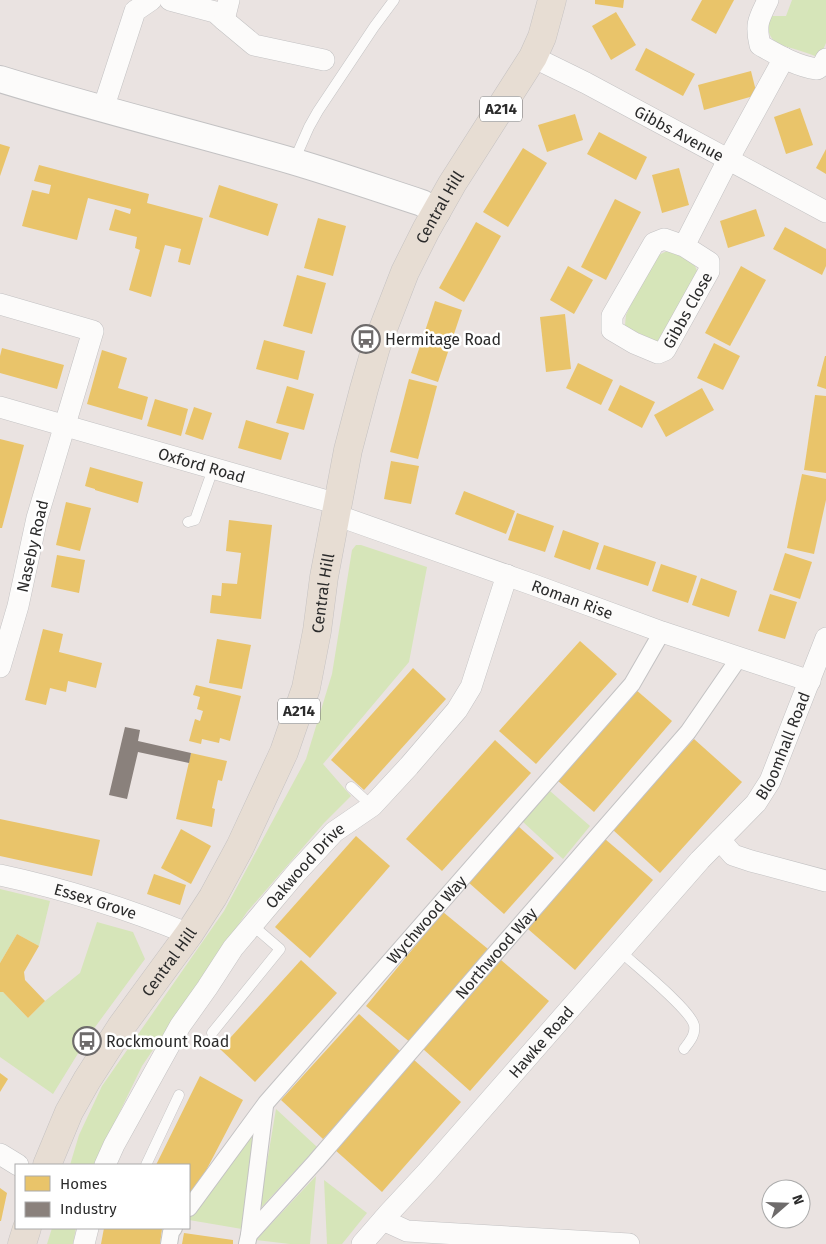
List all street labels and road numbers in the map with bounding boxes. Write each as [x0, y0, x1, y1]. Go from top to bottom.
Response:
road number: A214 [480, 96, 522, 122]
street label: Gibbs Avenue [631, 102, 727, 165]
street label: Central Hill [412, 167, 468, 247]
street label: Gibbs Close [659, 269, 716, 352]
street label: Oxford Road [156, 444, 247, 487]
street label: Naseby Road [13, 498, 52, 594]
street label: Central Hill [308, 551, 338, 634]
street label: Roman Rise [529, 576, 616, 623]
street label: Bloomhall Road [752, 689, 814, 803]
road number: A214 [278, 698, 320, 724]
street label: Oakwood Drive [262, 819, 348, 912]
street label: Wychwood Way [383, 872, 471, 968]
street label: Essex Grove [52, 880, 139, 923]
street label: Northwood Way [451, 904, 541, 1003]
street label: Central Hill [138, 924, 201, 1000]
street label: Hawke Road [505, 1002, 578, 1082]

